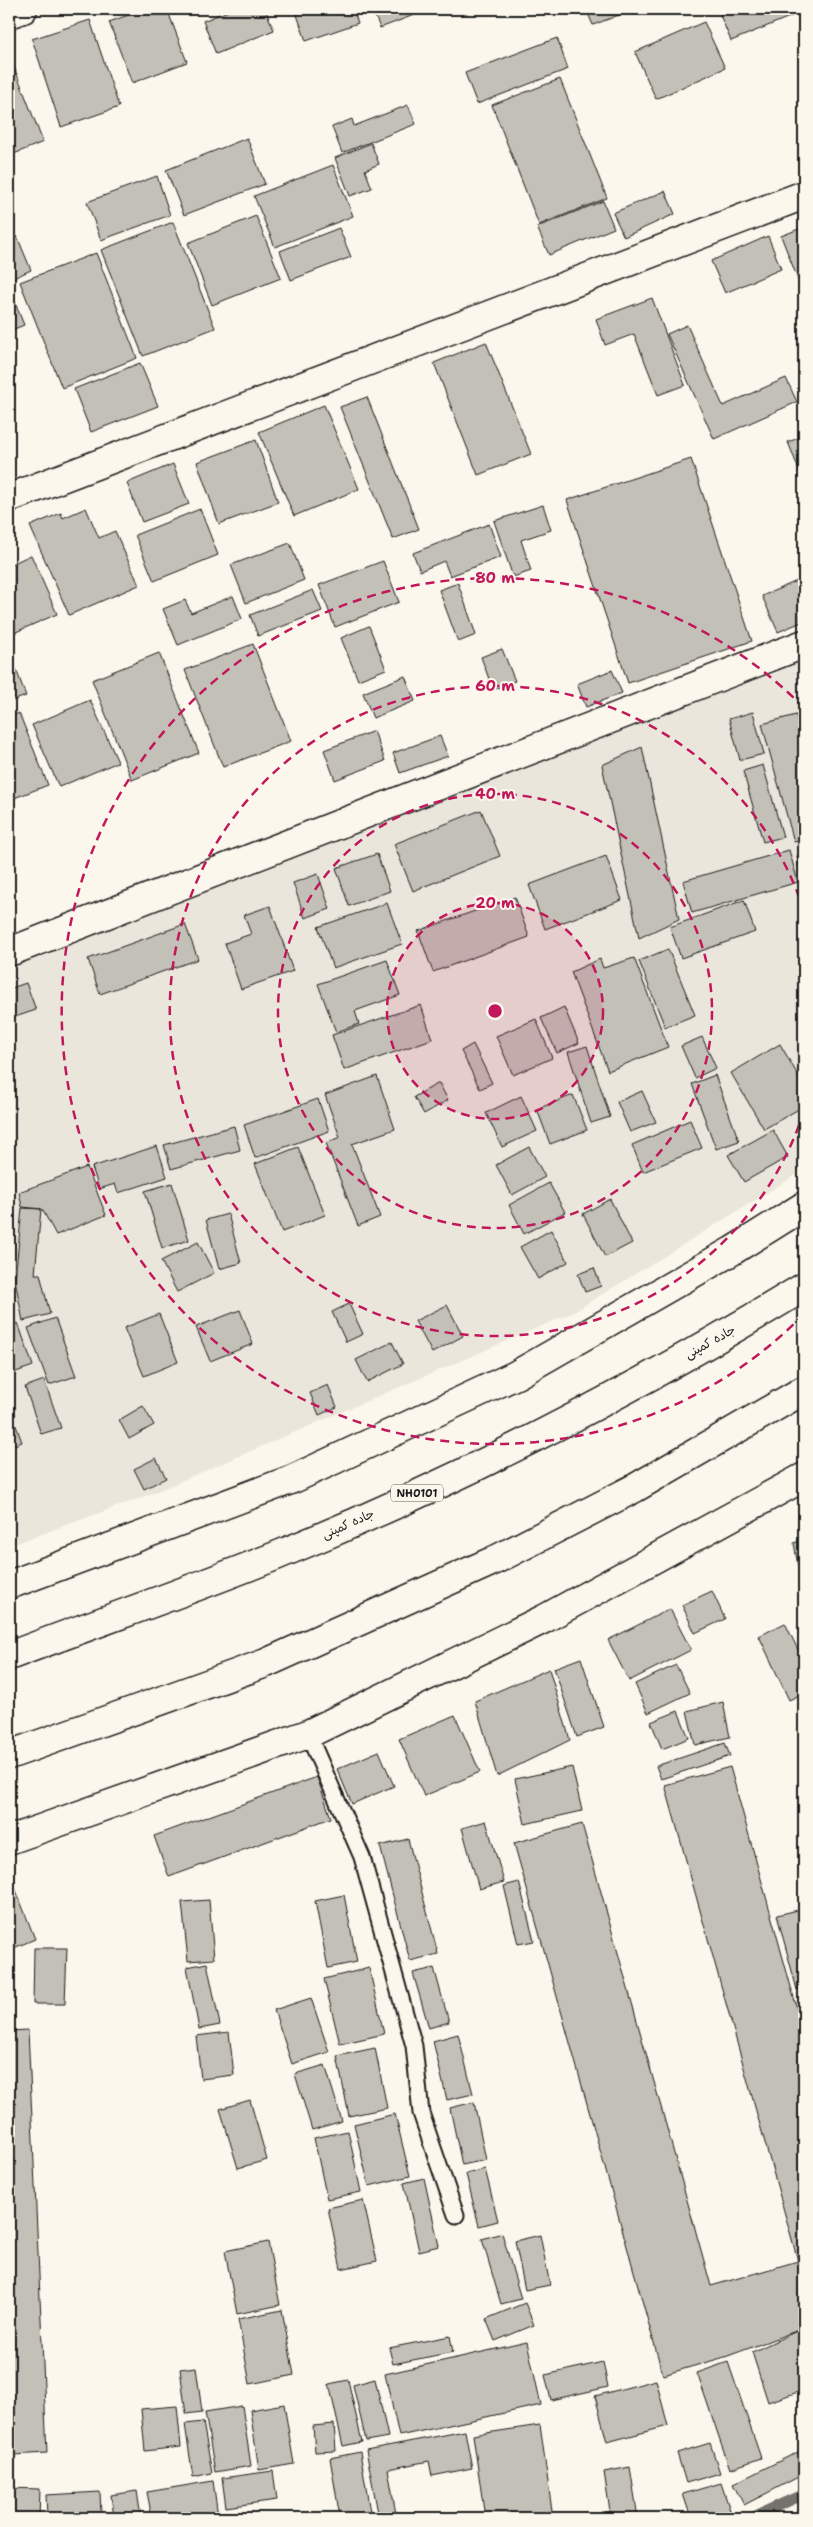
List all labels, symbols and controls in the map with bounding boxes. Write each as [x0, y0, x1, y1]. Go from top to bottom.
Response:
text: 80 m [475, 568, 515, 588]
text: 60 m [475, 676, 515, 696]
text: 40 m [475, 784, 515, 804]
text: 20 m [475, 893, 515, 913]
centre of rings [486, 1002, 504, 1020]
street label: جاده کمپنی [682, 1322, 738, 1362]
road number: NH0101 [391, 1485, 443, 1502]
street label: جاده کمپنی [319, 1505, 377, 1543]

